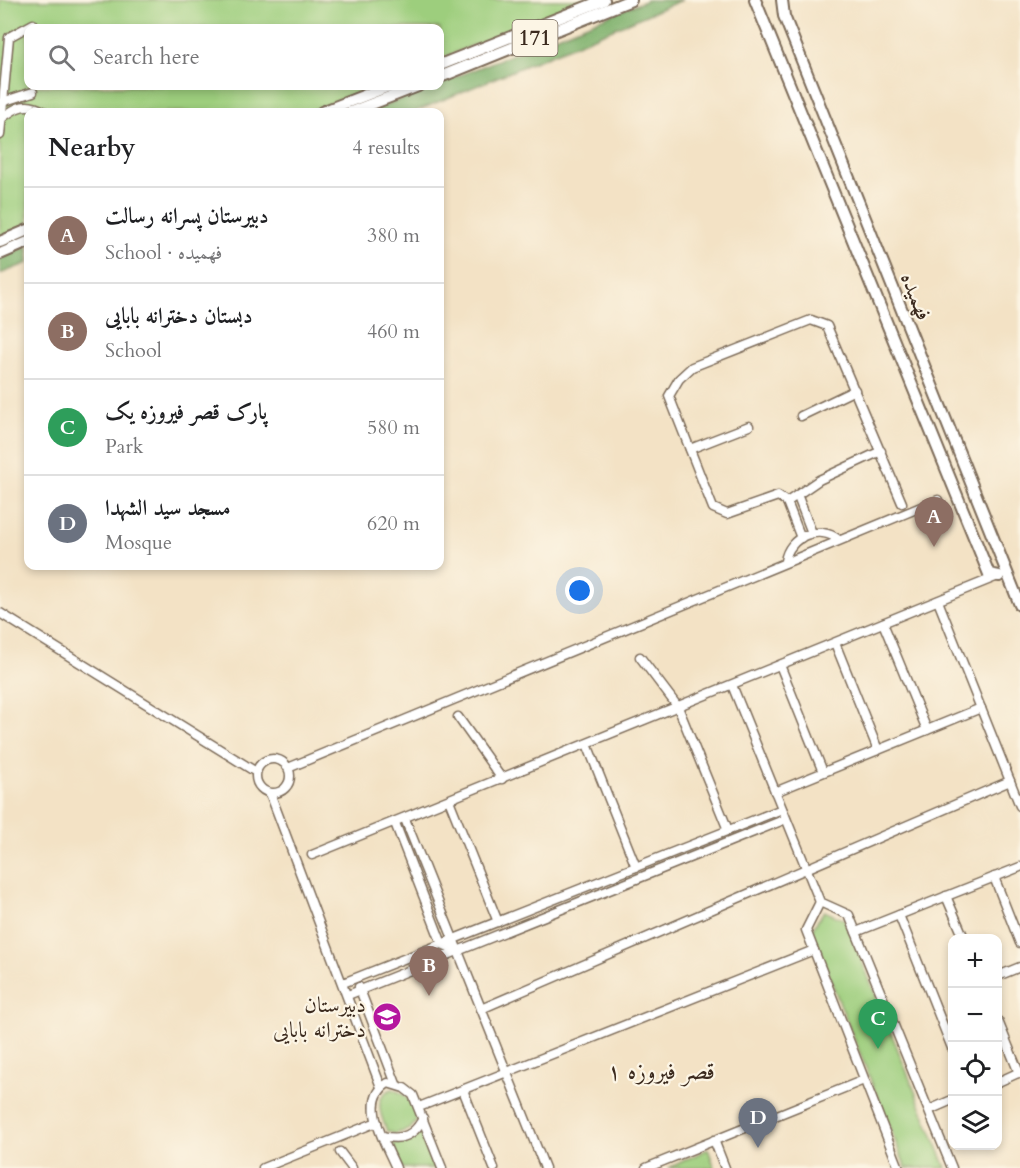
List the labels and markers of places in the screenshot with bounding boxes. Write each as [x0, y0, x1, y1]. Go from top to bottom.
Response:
pin: A [914, 498, 954, 547]
pin: B [410, 946, 448, 996]
place label: دبیرستان دخترانه بابایی [273, 990, 366, 1045]
pin: C [858, 1000, 898, 1049]
school or university icon: دبیرستان دخترانه بابایی [371, 1001, 403, 1033]
pin: D [738, 1098, 777, 1148]

